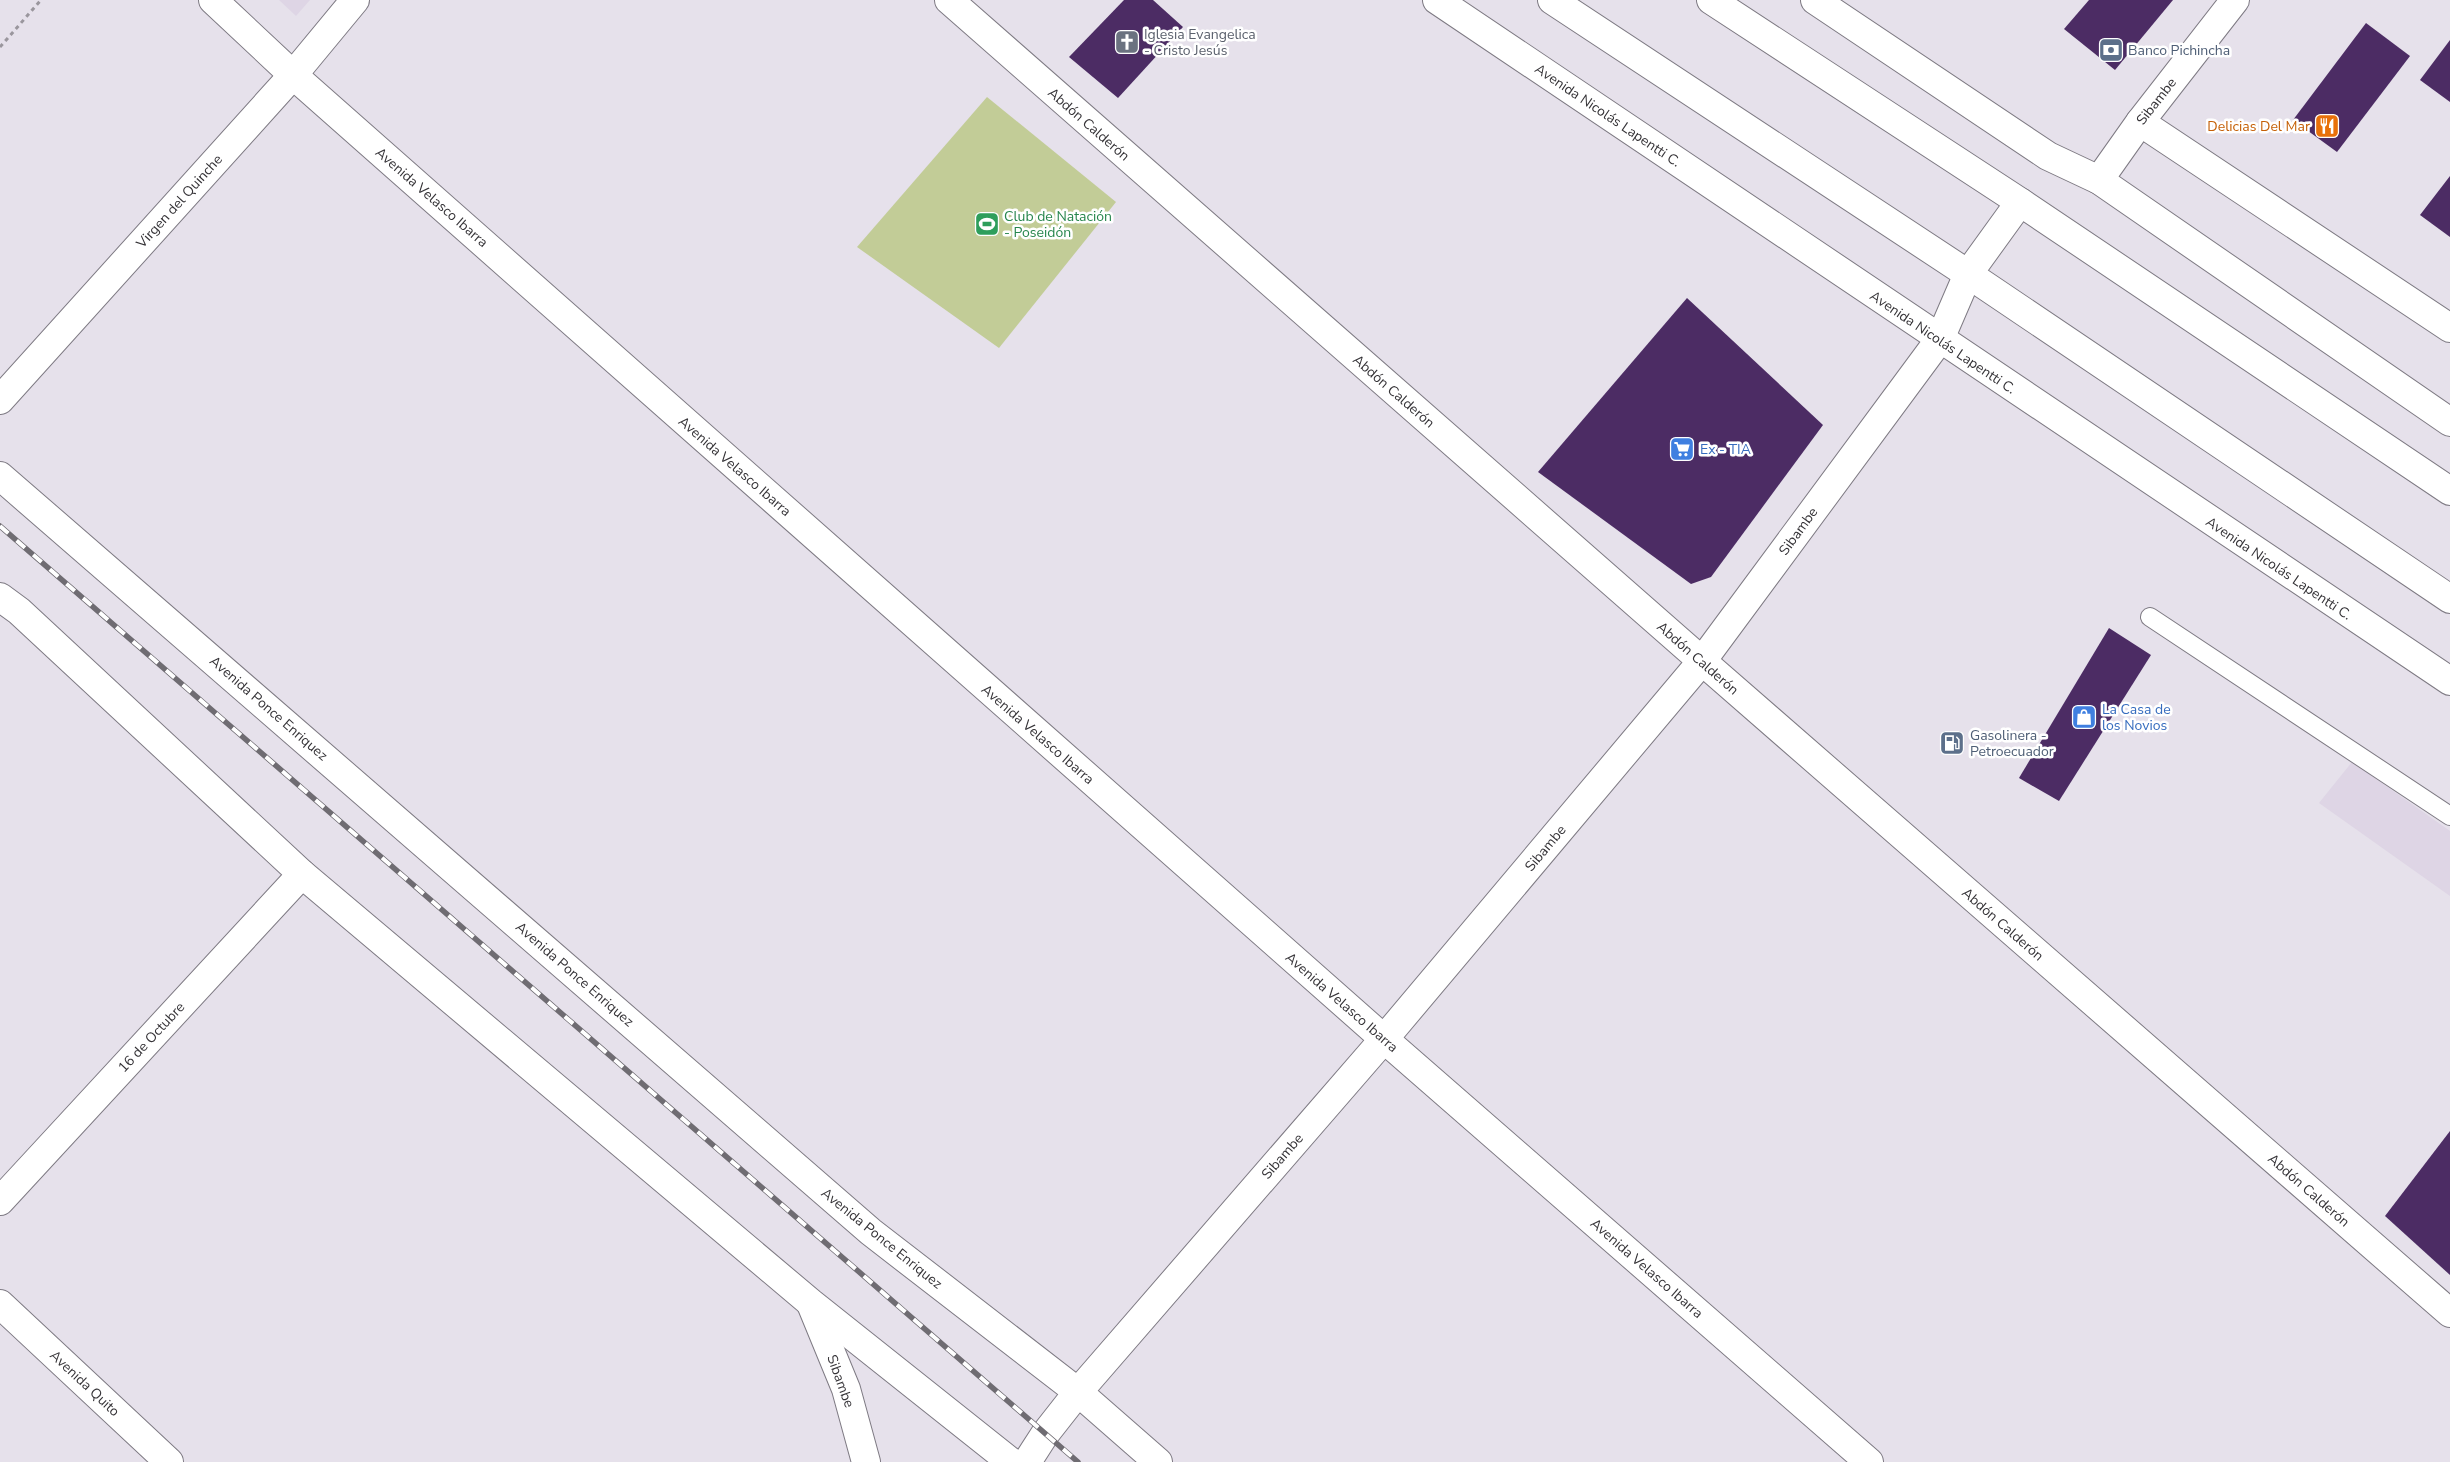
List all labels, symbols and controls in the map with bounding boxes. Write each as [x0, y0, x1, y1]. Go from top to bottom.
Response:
place label: Iglesia Evangelica - Cristo Jesús [1144, 25, 1256, 60]
church icon: Iglesia Evangelica - Cristo Jesús [1114, 29, 1140, 55]
bank icon: Banco Pichincha [2098, 37, 2124, 63]
place label: Banco Pichincha [2128, 41, 2230, 60]
street label: Avenida Nicolás Lapentti C. [1531, 59, 1684, 171]
street label: Sibambe [2132, 74, 2181, 129]
street label: Abdón Calderón [1044, 83, 1134, 165]
restaurant icon: Delicias Del Mar [2314, 113, 2340, 139]
place label: Delicias Del Mar [2207, 117, 2310, 136]
street label: Avenida Velasco Ibarra [371, 143, 492, 252]
street label: Virgen del Quinche [131, 150, 227, 253]
place label: Club de Natación - Poseidón [1004, 207, 1112, 242]
sports icon: Club de Natación - Poseidón [974, 211, 1000, 237]
street label: Avenida Nicolás Lapentti C. [1866, 286, 2019, 398]
street label: Abdón Calderón [1349, 350, 1439, 432]
street label: Avenida Velasco Ibarra [674, 412, 795, 521]
supermarket icon: Ex - TIA [1669, 436, 1695, 462]
place label: Ex - TIA [1700, 440, 1751, 459]
street label: Sibambe [1775, 503, 1822, 559]
street label: Avenida Nicolás Lapentti C. [2202, 512, 2355, 624]
street label: Abdón Calderón [1653, 617, 1743, 699]
street label: Avenida Ponce Enriquez [206, 652, 332, 765]
street label: Avenida Velasco Ibarra [977, 680, 1098, 789]
place label: La Casa de los Novios [2102, 700, 2171, 735]
shop icon: La Casa de los Novios [2071, 704, 2097, 730]
place label: Gasolinera - Petroecuador [1970, 726, 2054, 761]
fuel station icon: Gasolinera - Petroecuador [1939, 730, 1965, 756]
street label: Sibambe [1520, 821, 1570, 876]
street label: Abdón Calderón [1958, 883, 2048, 965]
street label: Avenida Ponce Enriquez [512, 918, 638, 1031]
street label: Avenida Velasco Ibarra [1281, 948, 1402, 1057]
street label: 16 de Octubre [114, 998, 189, 1077]
street label: Sibambe [1257, 1129, 1308, 1183]
street label: Abdón Calderón [2264, 1149, 2354, 1231]
street label: Avenida Ponce Enriquez [817, 1184, 947, 1294]
street label: Avenida Velasco Ibarra [1586, 1214, 1707, 1323]
street label: Avenida Quito [46, 1346, 124, 1421]
street label: Sibambe [822, 1352, 859, 1410]

